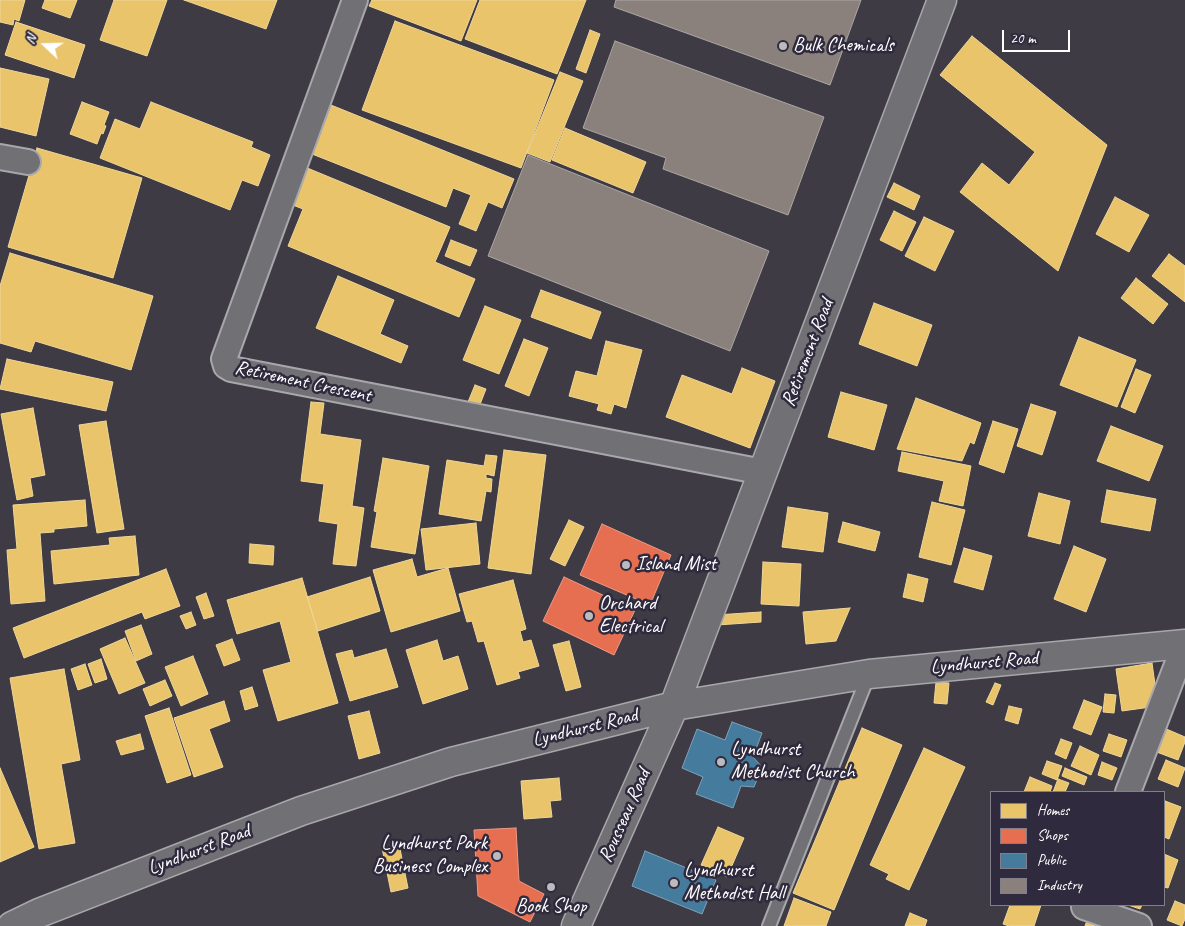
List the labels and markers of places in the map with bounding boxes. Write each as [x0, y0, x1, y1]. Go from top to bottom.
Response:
place label: Bulk Chemicals [793, 34, 894, 58]
marker: Bulk Chemicals [777, 40, 789, 52]
place label: Island Mist [636, 553, 716, 577]
marker: Island Mist [620, 559, 632, 571]
place label: Orchard Electrical [599, 592, 663, 639]
marker: Orchard Electrical [583, 610, 595, 622]
place label: Lyndhurst Methodist Church [731, 738, 855, 785]
marker: Lyndhurst Methodist Church [715, 756, 727, 768]
place label: Lyndhurst Park Business Complex [373, 832, 487, 879]
marker: Lyndhurst Park Business Complex [491, 850, 503, 862]
place label: Lyndhurst Methodist Hall [684, 859, 784, 906]
marker: Lyndhurst Methodist Hall [668, 877, 680, 889]
marker: Book Shop [545, 881, 557, 893]
place label: Book Shop [516, 895, 586, 919]

